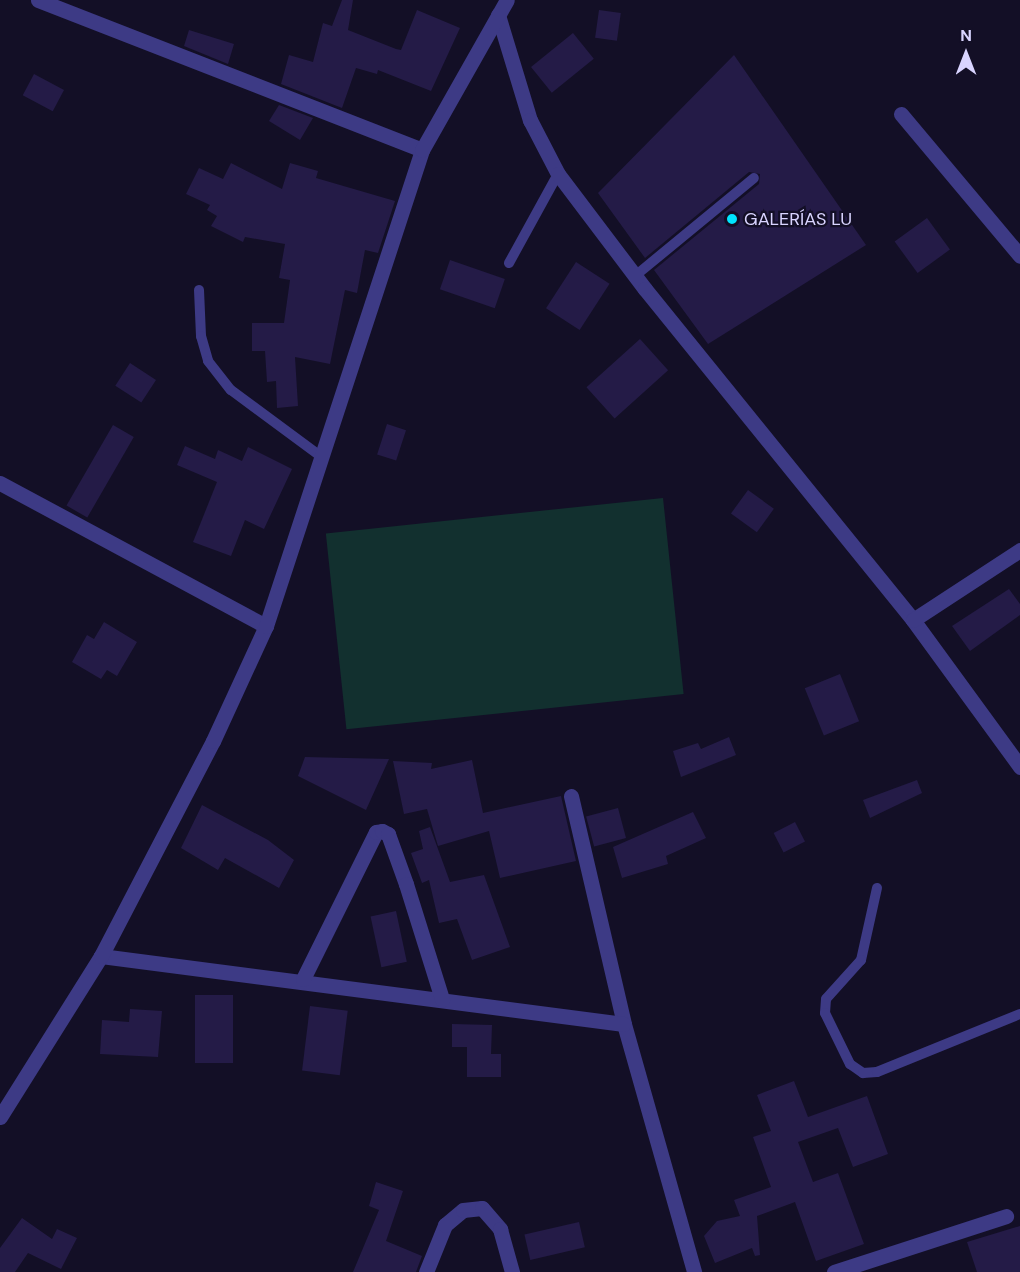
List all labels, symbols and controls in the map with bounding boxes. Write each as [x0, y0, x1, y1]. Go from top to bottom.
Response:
north arrow [936, 24, 996, 84]
text: N [960, 25, 972, 46]
place label: GALERÍAS LU [744, 208, 852, 230]
marker: GALERÍAS LU [725, 212, 739, 226]

